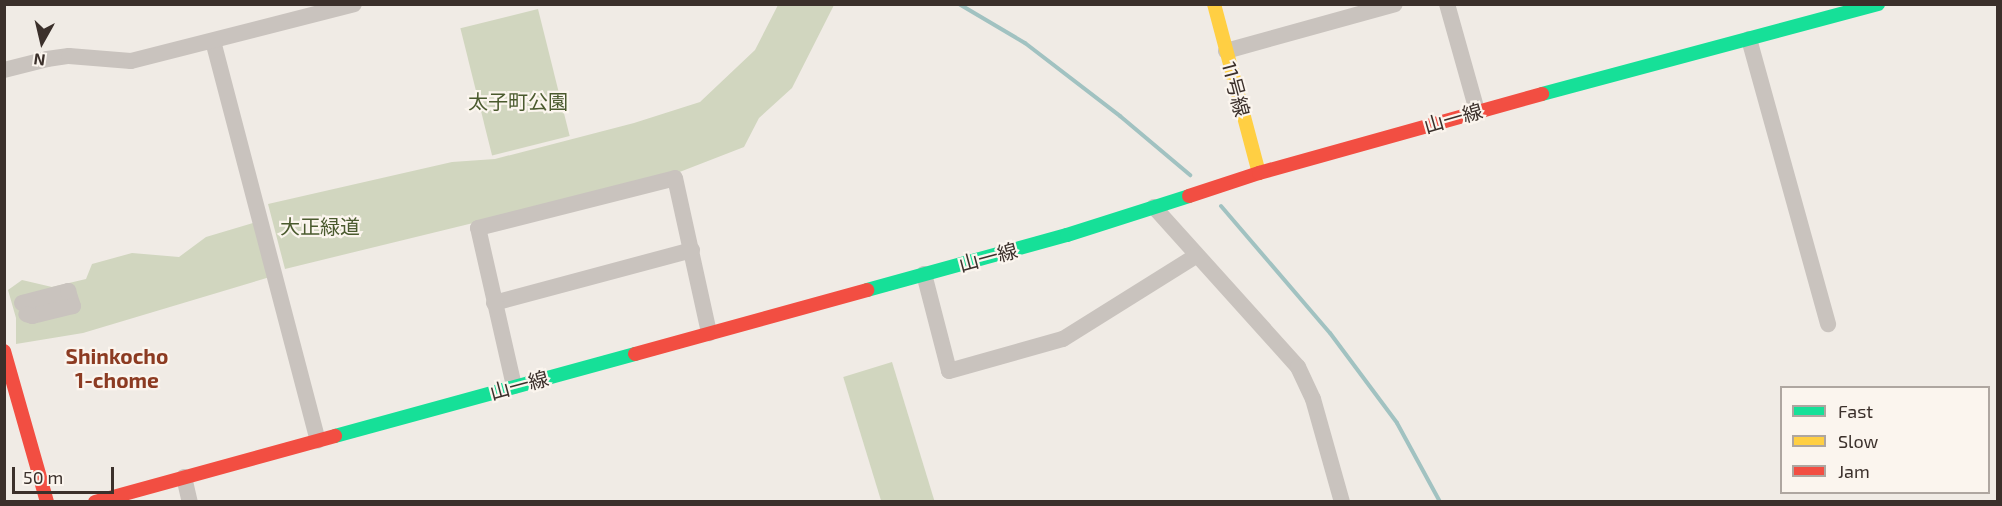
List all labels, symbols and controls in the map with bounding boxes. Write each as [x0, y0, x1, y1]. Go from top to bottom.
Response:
north arrow [12, 12, 72, 72]
text: N [32, 50, 46, 71]
street label: 11号線 [1217, 59, 1255, 119]
park label: 太子町公園 [468, 89, 568, 113]
street label: 山一線 [1421, 98, 1485, 138]
park label: 大正緑道 [280, 214, 360, 238]
street label: 山一線 [956, 238, 1020, 276]
district label: Shinkocho 1-chome [66, 343, 168, 393]
street label: 山一線 [487, 366, 551, 404]
legend [1780, 386, 1990, 494]
text: Fast [1838, 400, 1873, 422]
text: Slow [1838, 430, 1878, 452]
scale bar [15, 455, 117, 493]
text: Jam [1838, 460, 1870, 482]
text: 50 m [23, 466, 63, 488]

